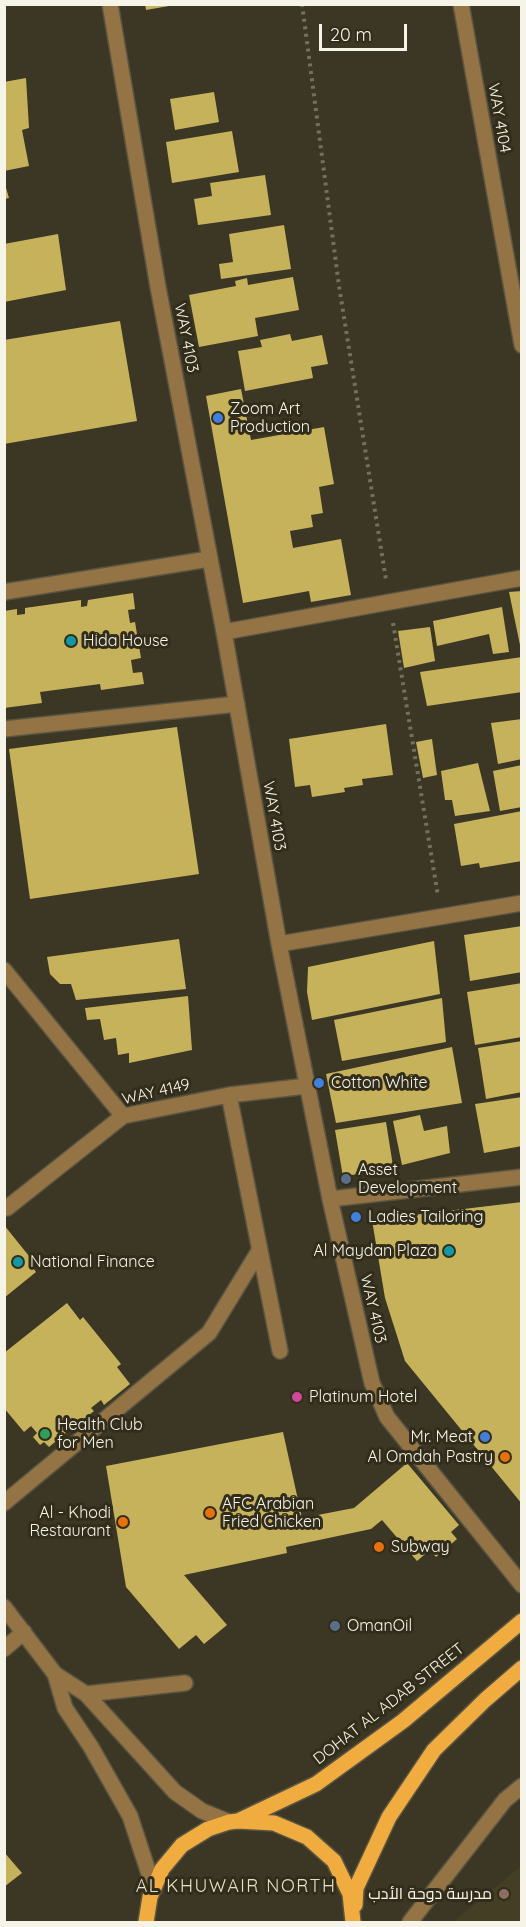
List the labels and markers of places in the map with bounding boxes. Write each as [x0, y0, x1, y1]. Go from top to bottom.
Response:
place label: Zoom Art Production [230, 399, 310, 437]
marker: Zoom Art Production [211, 411, 225, 425]
place label: Hida House [83, 631, 169, 651]
marker: Hida House [64, 634, 78, 648]
place label: Cotton White [331, 1073, 428, 1093]
marker: Cotton White [312, 1076, 326, 1090]
place label: Asset Development [358, 1160, 457, 1198]
marker: Asset Development [339, 1172, 353, 1186]
place label: Ladies Tailoring [368, 1207, 483, 1227]
marker: Ladies Tailoring [349, 1210, 363, 1224]
place label: Al Maydan Plaza [313, 1241, 437, 1261]
marker: Al Maydan Plaza [442, 1244, 456, 1258]
place label: National Finance [30, 1252, 155, 1272]
marker: National Finance [11, 1255, 25, 1269]
place label: Platinum Hotel [309, 1387, 417, 1407]
marker: Platinum Hotel [290, 1390, 304, 1404]
place label: Health Club for Men [57, 1415, 143, 1453]
marker: Health Club for Men [38, 1427, 52, 1441]
place label: Mr. Meat [411, 1427, 473, 1447]
marker: Mr. Meat [478, 1430, 492, 1444]
place label: Al Omdah Pastry [368, 1447, 493, 1467]
marker: Al Omdah Pastry [498, 1450, 512, 1464]
place label: AFC Arabian Fried Chicken [222, 1494, 321, 1532]
place label: Al - Khodi Restaurant [29, 1503, 111, 1541]
marker: AFC Arabian Fried Chicken [203, 1506, 217, 1520]
marker: Al - Khodi Restaurant [116, 1515, 130, 1529]
place label: Subway [391, 1537, 450, 1557]
marker: Subway [372, 1540, 386, 1554]
place label: OmanOil [347, 1616, 412, 1636]
marker: OmanOil [328, 1619, 342, 1633]
place label: مدرسة دوحة الأدب [368, 1884, 492, 1904]
marker: مدرسة دوحة الأدب [497, 1887, 511, 1901]

